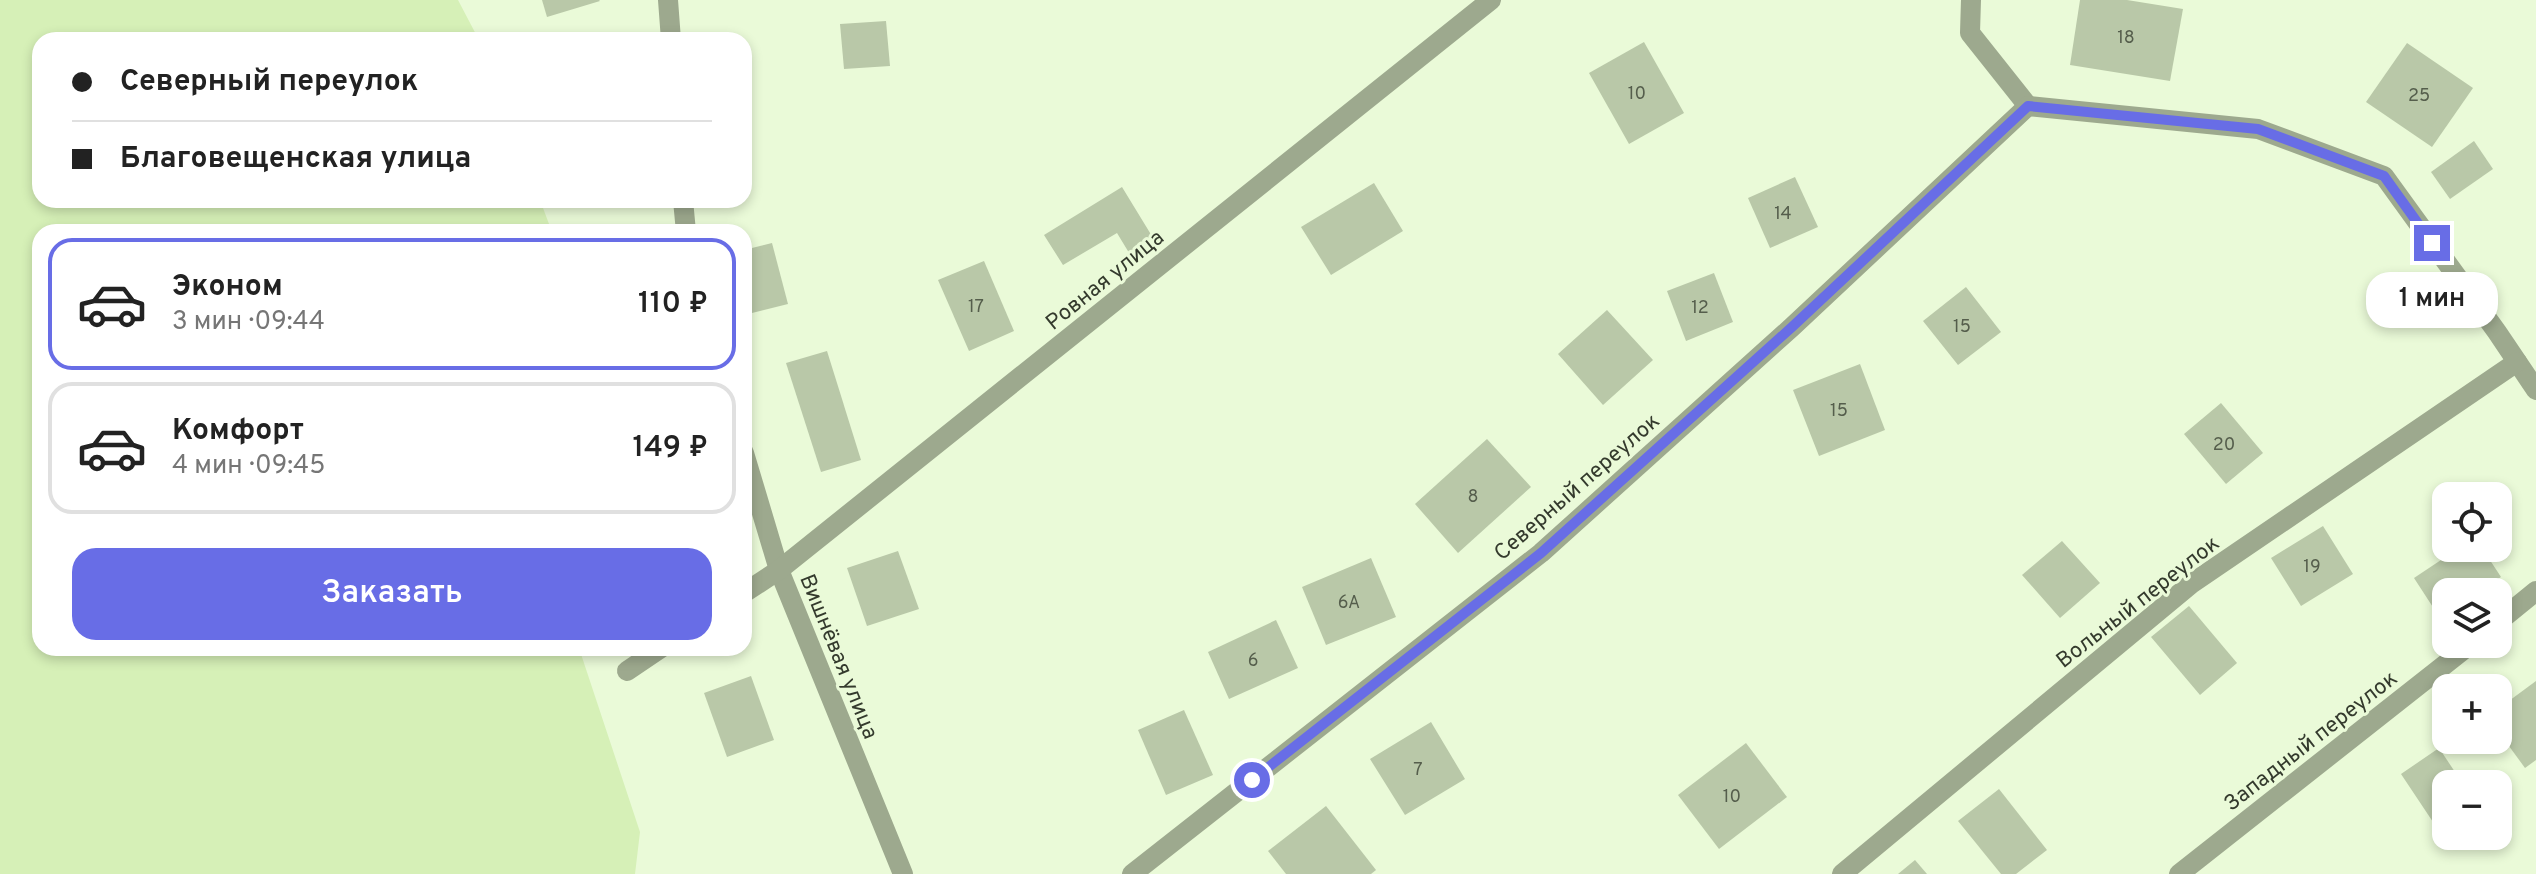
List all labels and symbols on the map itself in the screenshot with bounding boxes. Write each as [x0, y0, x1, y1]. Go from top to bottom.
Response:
house number: 18 [2117, 27, 2135, 50]
house number: 10 [1628, 83, 1646, 106]
house number: 25 [2408, 85, 2430, 108]
house number: 14 [1774, 203, 1792, 226]
street label: Ровная улица [1041, 225, 1170, 337]
route end [2414, 225, 2450, 261]
callout: 1 мин [2366, 271, 2498, 327]
house number: 17 [968, 296, 984, 319]
house number: 12 [1691, 297, 1709, 320]
house number: 15 [1953, 316, 1971, 339]
house number: 15 [1830, 400, 1848, 423]
street label: Северный переулок [1489, 409, 1666, 567]
house number: 20 [2213, 434, 2235, 457]
house number: 8 [1468, 486, 1479, 509]
street label: Вольный переулок [2052, 531, 2226, 675]
house number: 19 [2303, 556, 2321, 579]
street label: Вишнёвая улица [792, 571, 883, 743]
house number: 6А [1338, 592, 1360, 615]
house number: 6 [1248, 650, 1258, 673]
street label: Западный переулок [2219, 666, 2404, 818]
house number: 7 [1413, 759, 1423, 782]
route start [1234, 762, 1270, 798]
house number: 10 [1723, 786, 1741, 809]

